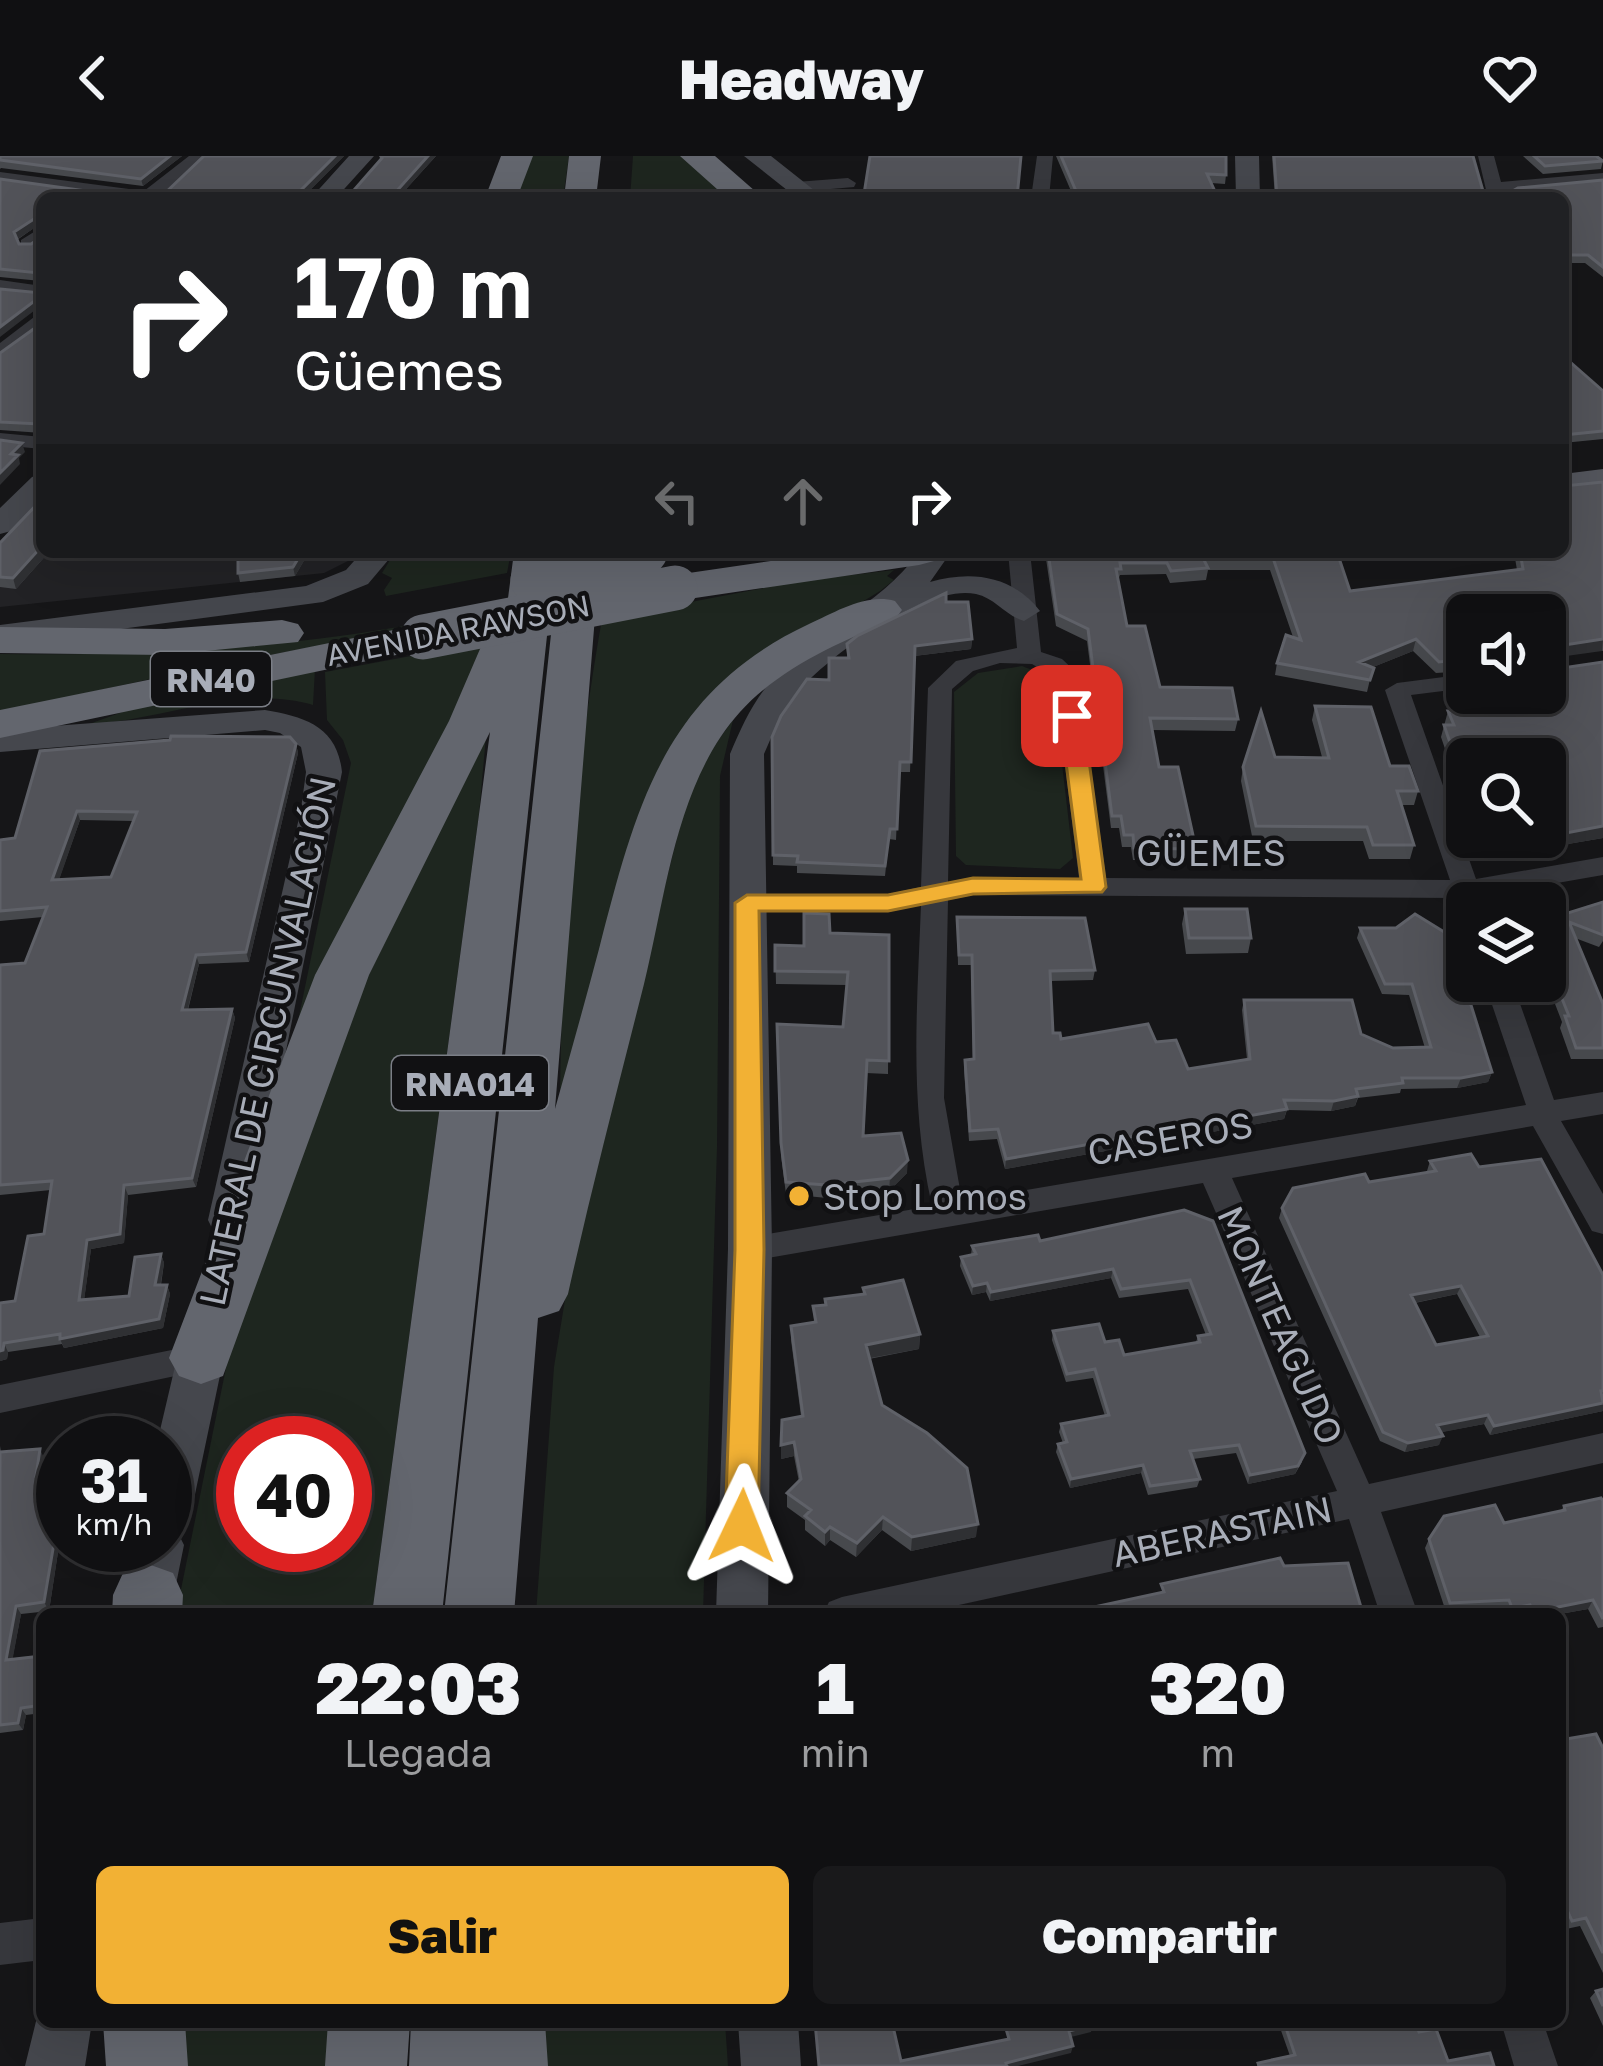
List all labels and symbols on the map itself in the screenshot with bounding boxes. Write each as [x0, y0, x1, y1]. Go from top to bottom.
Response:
street label: AVENIDA RAWSON [323, 587, 593, 673]
road number: RN40 [151, 652, 271, 706]
pin [1021, 665, 1123, 767]
street label: LATERAL DE CIRCUNVALACIÓN [190, 773, 344, 1309]
street label: GÜEMES [1136, 831, 1286, 874]
road number: RNA014 [392, 1056, 548, 1110]
street label: CASEROS [1084, 1102, 1256, 1174]
place label: Stop Lomos [823, 1175, 1027, 1218]
marker: Stop Lomos [786, 1183, 812, 1209]
street label: MONTEAGUDO [1209, 1199, 1353, 1451]
speed limit sign: 40 [216, 1416, 372, 1572]
position arrow [679, 1463, 805, 1589]
street label: ABERASTAIN [1108, 1487, 1336, 1575]

